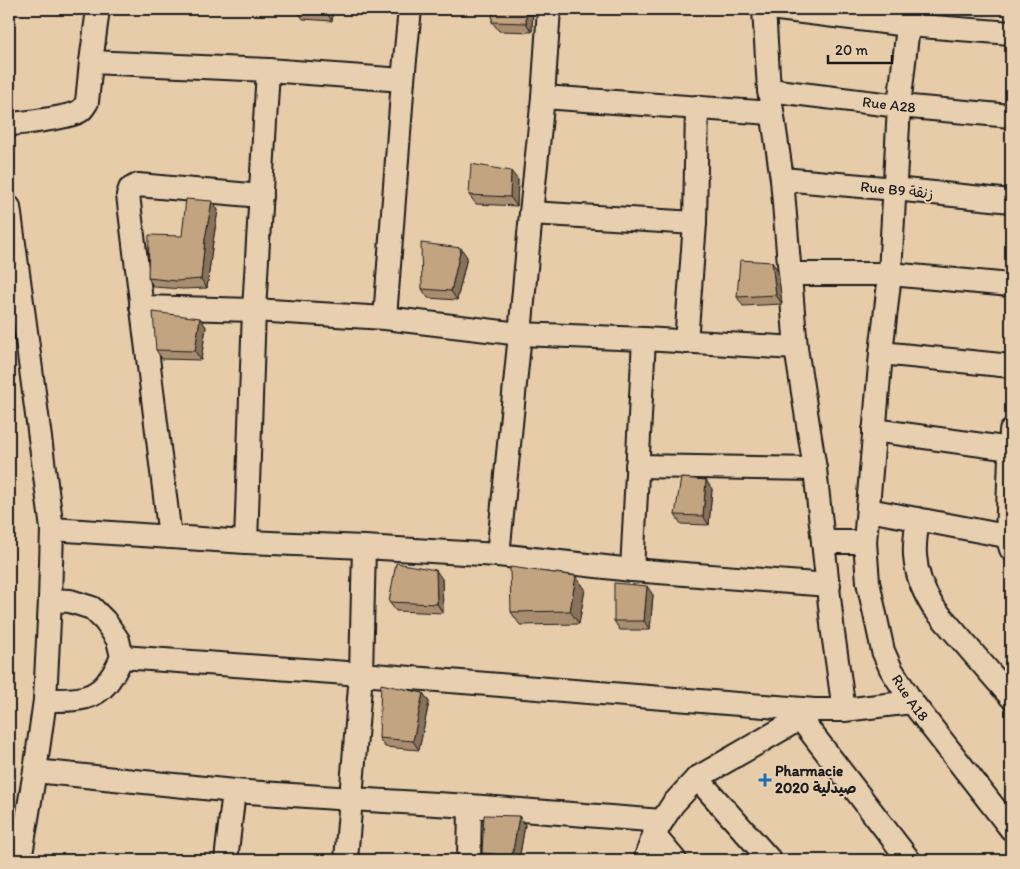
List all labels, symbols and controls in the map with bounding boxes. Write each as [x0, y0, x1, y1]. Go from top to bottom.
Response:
scale bar [828, 32, 891, 64]
text: 20 m [835, 41, 869, 59]
street label: Rue A28 [861, 93, 917, 116]
street label: Rue B9 زنقة [860, 177, 934, 203]
street label: Rue A18 [888, 671, 932, 725]
place label: Pharmacie 2020 صيدلية [775, 762, 857, 797]
marker: Pharmacie 2020 صيدلية [759, 774, 771, 786]

